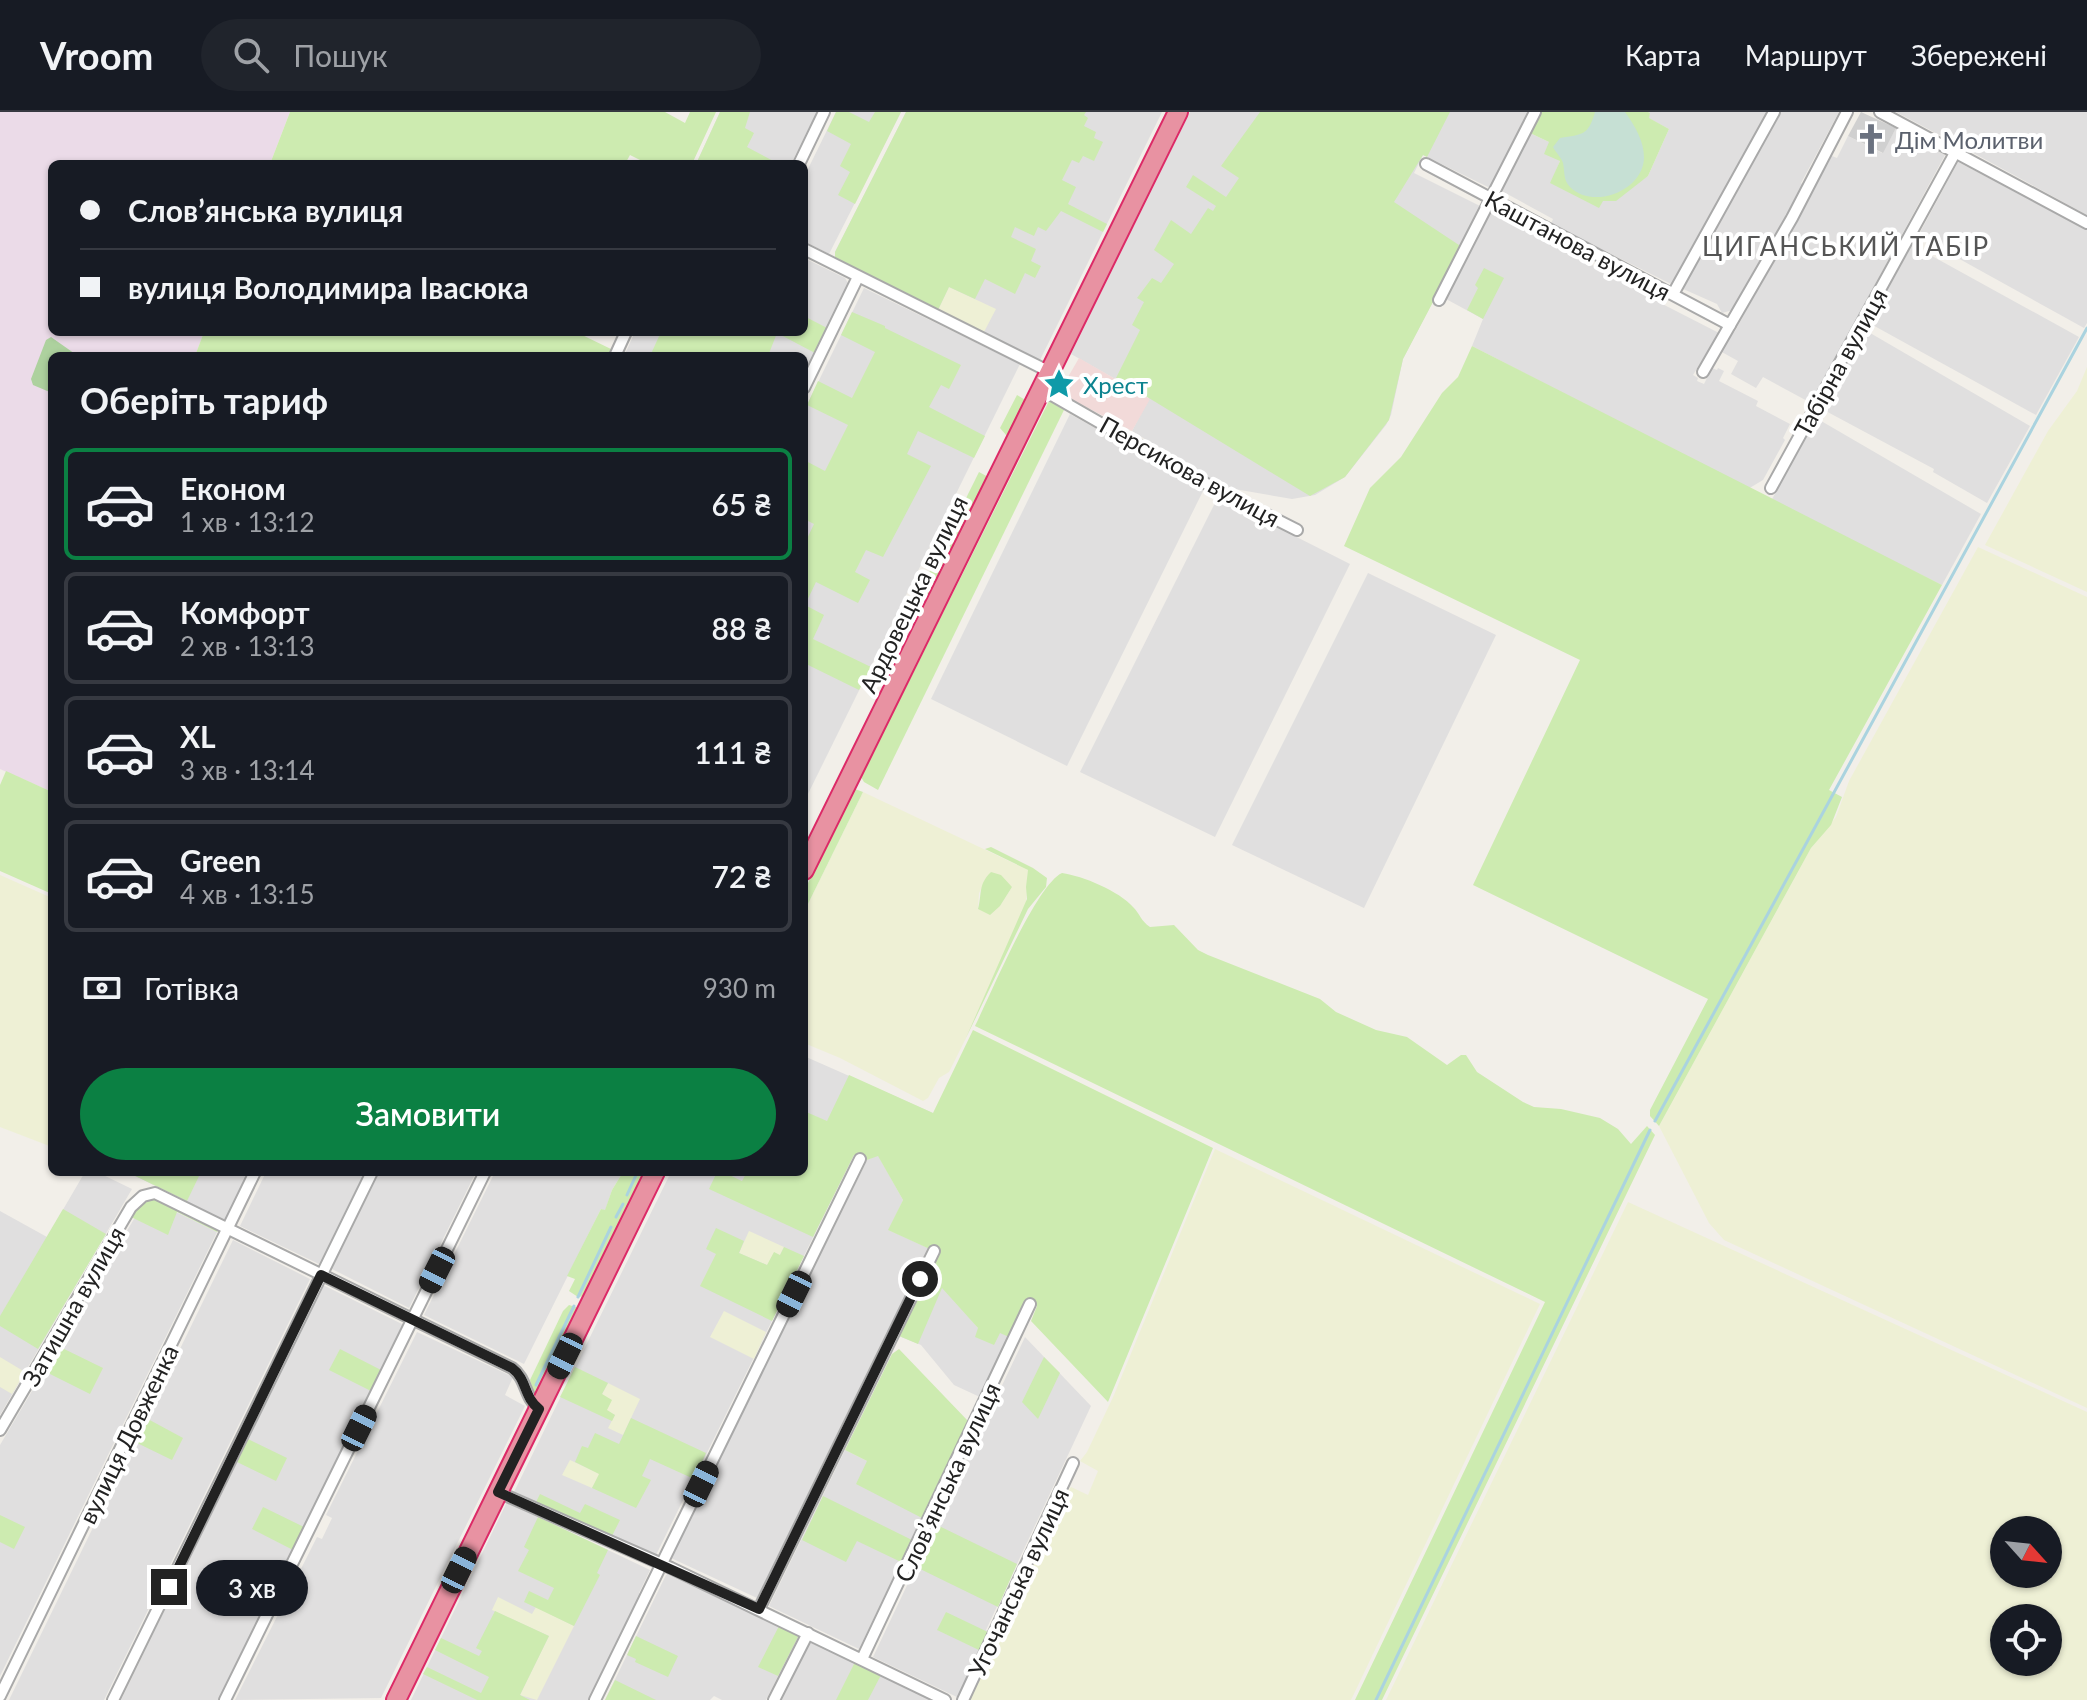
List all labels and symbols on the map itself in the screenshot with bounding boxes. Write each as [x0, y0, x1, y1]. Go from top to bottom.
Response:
church icon: Дім Молитви [1854, 122, 1888, 156]
place label: Дім Молитви [1895, 125, 2043, 154]
street label: Каштанова вулиця [1480, 184, 1676, 306]
district label: ЦИГАНСЬКИЙ ТАБІР [1702, 230, 1990, 262]
street label: Табірна вулиця [1787, 283, 1893, 441]
place icon: Хрест [1042, 367, 1076, 401]
place label: Хрест [1083, 370, 1148, 399]
street label: Персикова вулиця [1095, 410, 1285, 532]
street label: Ардовецька вулиця [853, 491, 973, 697]
street label: Затишна вулиця [16, 1221, 130, 1391]
car [415, 1243, 459, 1297]
route start [902, 1261, 938, 1297]
car [773, 1267, 815, 1321]
car [544, 1329, 586, 1383]
street label: вулиця Довженка [72, 1340, 184, 1528]
street label: Словʼянська вулиця [888, 1378, 1006, 1586]
car [338, 1401, 380, 1455]
car [680, 1457, 722, 1511]
street label: Угочанська вулиця [962, 1483, 1074, 1681]
north arrow [1990, 1516, 2062, 1588]
car [438, 1543, 480, 1597]
callout: 3 хв [197, 1559, 309, 1615]
route end [151, 1569, 187, 1605]

